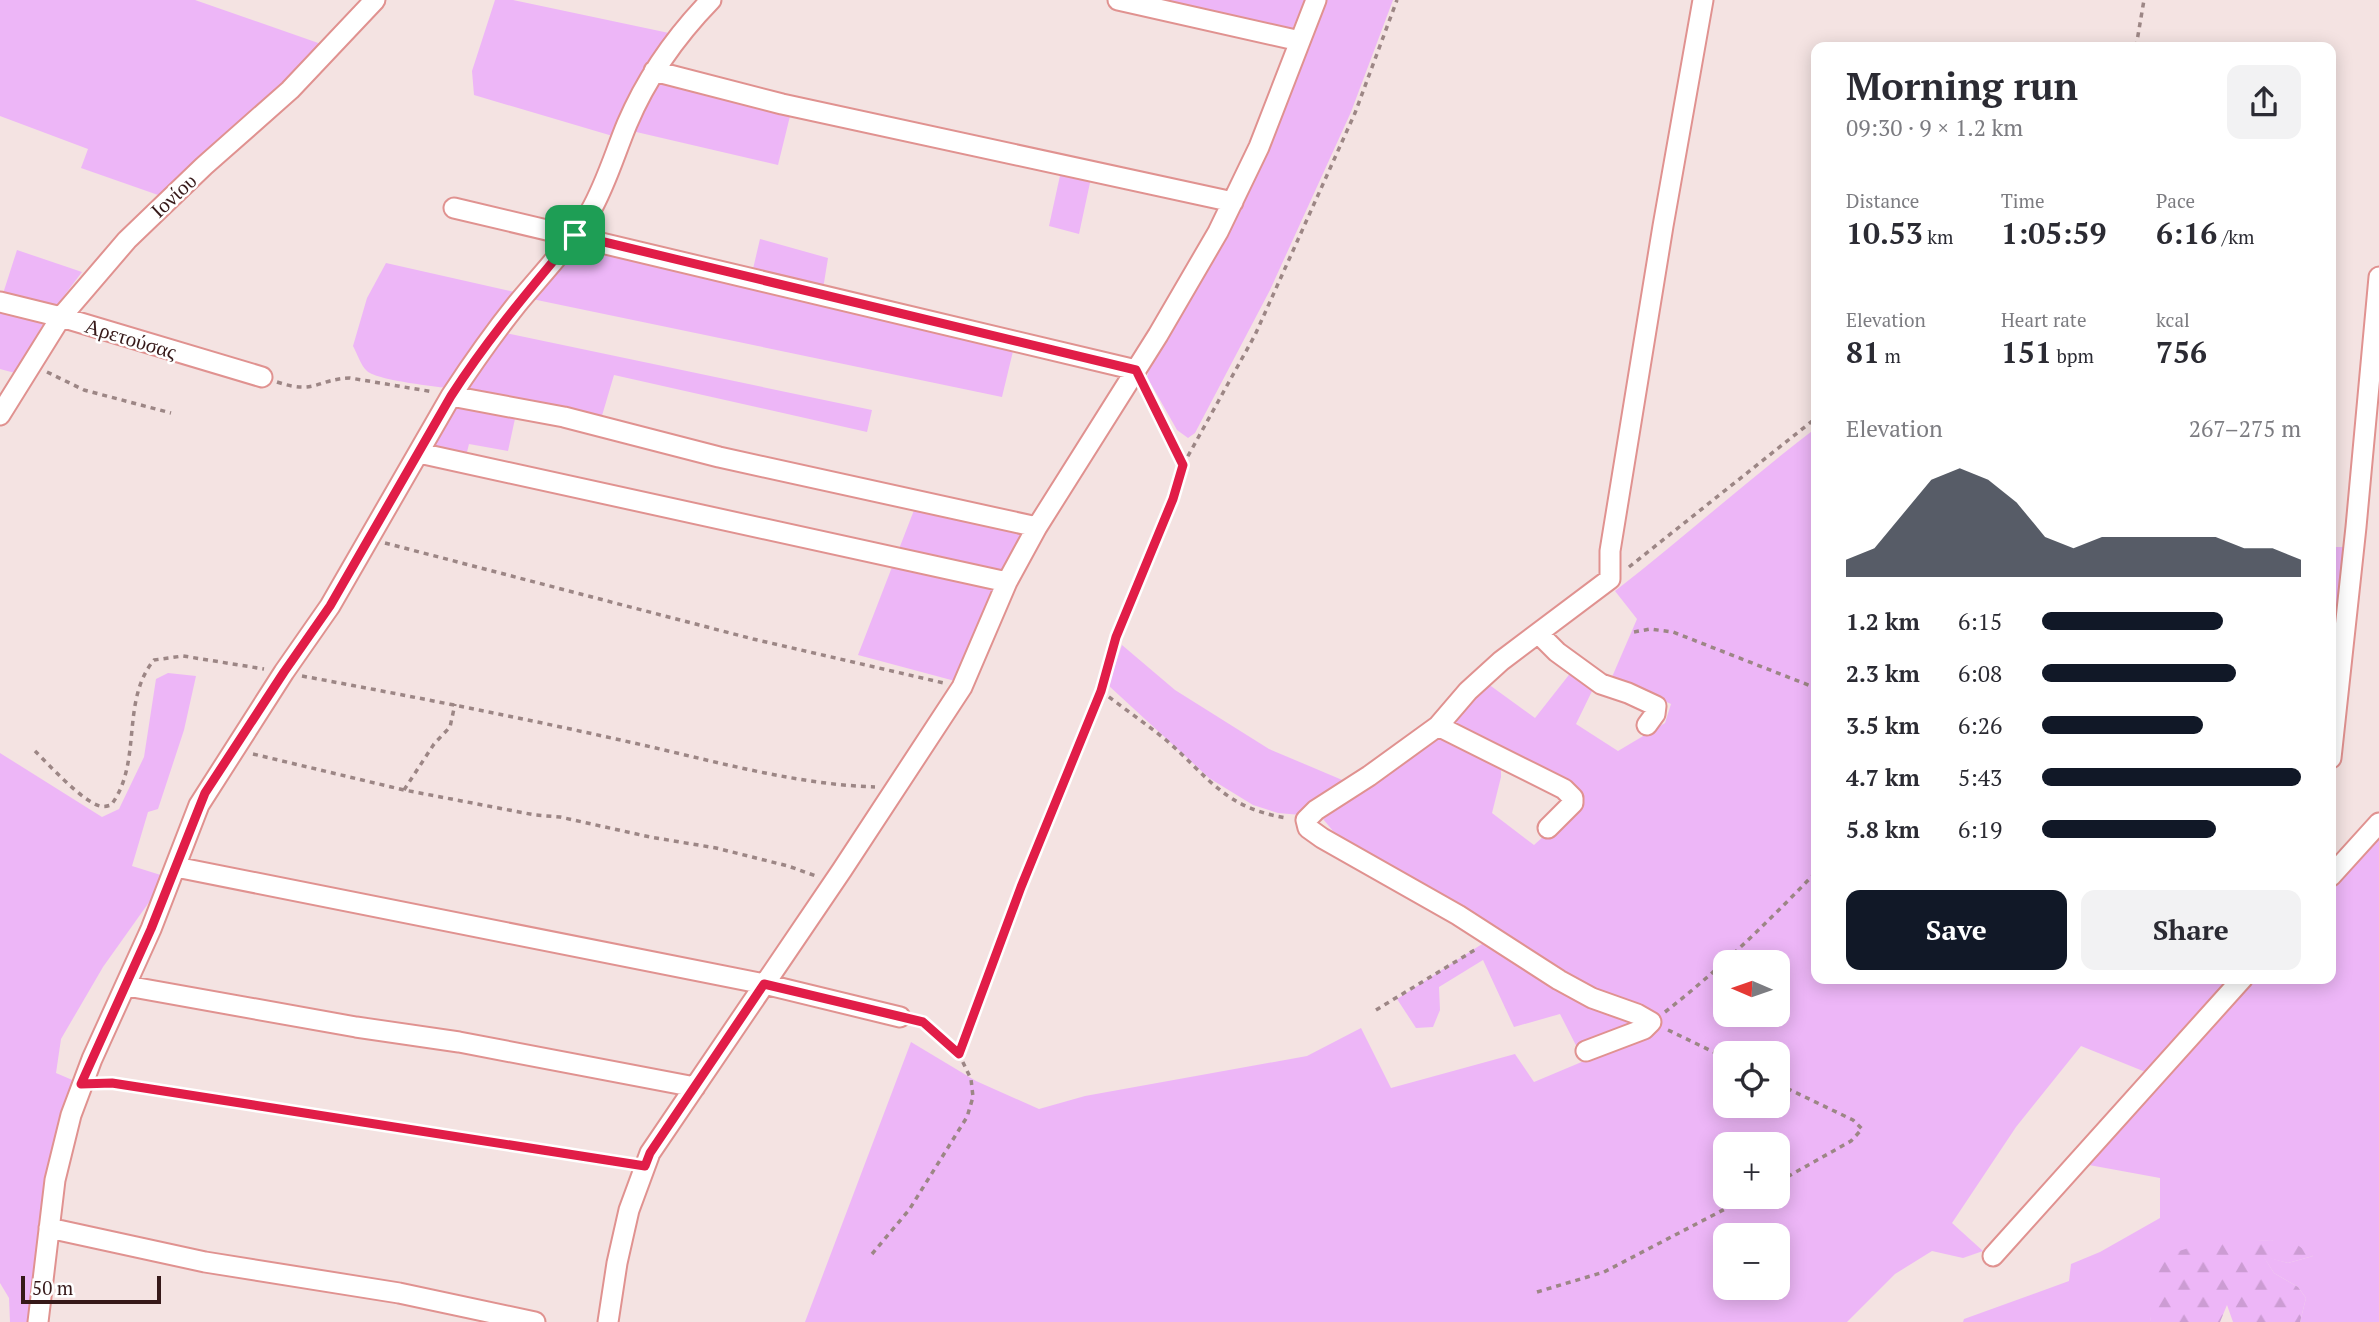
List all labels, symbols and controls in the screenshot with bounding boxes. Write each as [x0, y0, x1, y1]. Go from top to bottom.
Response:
text: Morning run [1846, 61, 2078, 111]
button: share [2227, 65, 2301, 139]
text: 09:30 · 9 × 1.2 km [1846, 112, 2023, 143]
street label: Ιονίου [144, 167, 202, 223]
text: Distance [1846, 188, 1919, 213]
text: Time [2001, 188, 2044, 213]
text: Pace [2156, 188, 2195, 213]
pin [545, 205, 605, 265]
text: 10.53 [1846, 213, 1923, 253]
text: 1:05:59 [2001, 213, 2106, 253]
text: 6:16 [2156, 213, 2217, 253]
icon: arrive [556, 216, 594, 254]
text: km [1923, 224, 1954, 249]
text: /km [2217, 224, 2255, 249]
text: Elevation [1846, 307, 1926, 332]
text: Heart rate [2001, 307, 2086, 332]
text: kcal [2156, 307, 2190, 332]
street label: Αρετούσας [82, 311, 181, 365]
text: 81 [1846, 332, 1880, 372]
text: 151 [2001, 332, 2052, 372]
text: 756 [2156, 332, 2207, 372]
text: m [1880, 343, 1901, 368]
text: bpm [2052, 343, 2094, 368]
text: Elevation [1846, 413, 1943, 444]
text: 267–275 m [2189, 413, 2301, 444]
text: 1.2 km [1846, 606, 1920, 637]
text: 6:15 [1958, 606, 2002, 637]
text: 2.3 km [1846, 658, 1920, 689]
text: 6:08 [1958, 658, 2002, 689]
text: 3.5 km [1846, 710, 1920, 741]
text: 6:26 [1958, 710, 2002, 741]
text: 4.7 km [1846, 762, 1920, 793]
text: 5:43 [1958, 762, 2002, 793]
text: 5.8 km [1846, 814, 1920, 845]
text: 6:19 [1958, 814, 2002, 845]
button: Save [1846, 890, 2067, 970]
button: Share [2081, 890, 2301, 970]
north arrow [1713, 950, 1790, 1027]
map controls [1713, 950, 1790, 1300]
button: locate [1713, 1041, 1790, 1118]
button: + [1713, 1132, 1790, 1209]
button: − [1713, 1223, 1790, 1300]
scale bar [21, 1273, 161, 1305]
text: 50 m [32, 1275, 73, 1300]

